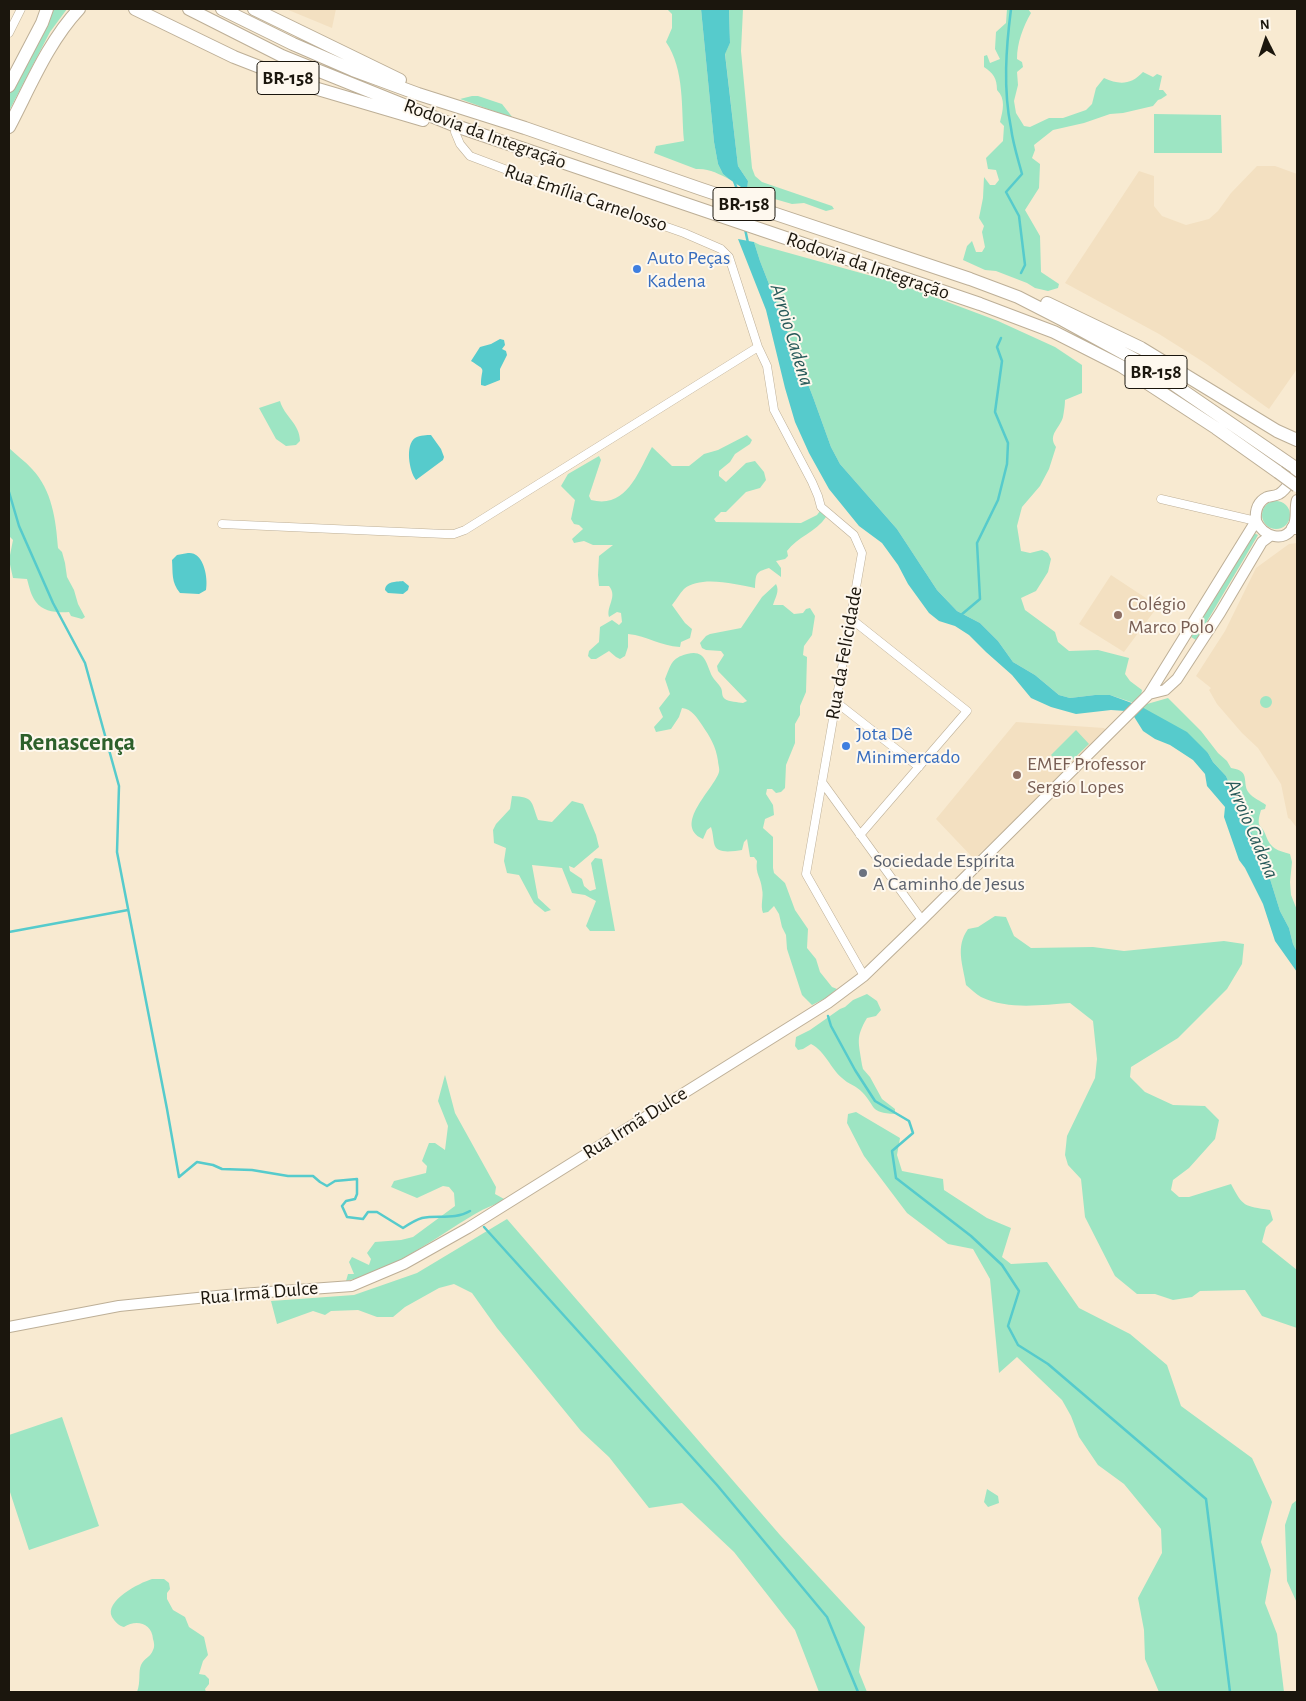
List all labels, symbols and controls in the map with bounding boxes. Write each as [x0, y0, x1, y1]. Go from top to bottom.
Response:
north arrow [1241, 15, 1291, 65]
text: N [1260, 18, 1270, 32]
road number: BR-158 [257, 62, 319, 94]
street label: Rodovia da Integração [400, 93, 570, 175]
street label: Rua Emília Carnelosso [501, 159, 671, 237]
road number: BR-158 [713, 188, 775, 220]
street label: Rodovia da Integração [783, 227, 953, 305]
place label: Auto Peças Kadena [647, 246, 730, 293]
marker: Auto Peças Kadena [631, 263, 643, 275]
water label: Arroio Cadena [765, 281, 819, 389]
road number: BR-158 [1125, 356, 1187, 388]
street label: Rua da Felicidade [820, 584, 868, 722]
place label: Colégio Marco Polo [1128, 592, 1214, 639]
marker: Colégio Marco Polo [1112, 609, 1124, 621]
place label: Jota Dê Minimercado [856, 722, 960, 769]
district label: Renascença [19, 727, 135, 757]
marker: Jota Dê Minimercado [840, 740, 852, 752]
place label: EMEF Professor Sergio Lopes [1027, 752, 1146, 799]
marker: EMEF Professor Sergio Lopes [1011, 769, 1023, 781]
water label: Arroio Cadena [1220, 775, 1284, 883]
place label: Sociedade Espírita A Caminho de Jesus [873, 849, 1025, 896]
marker: Sociedade Espírita A Caminho de Jesus [857, 867, 869, 879]
street label: Rua Irmã Dulce [578, 1081, 692, 1165]
street label: Rua Irmã Dulce [199, 1276, 319, 1310]

